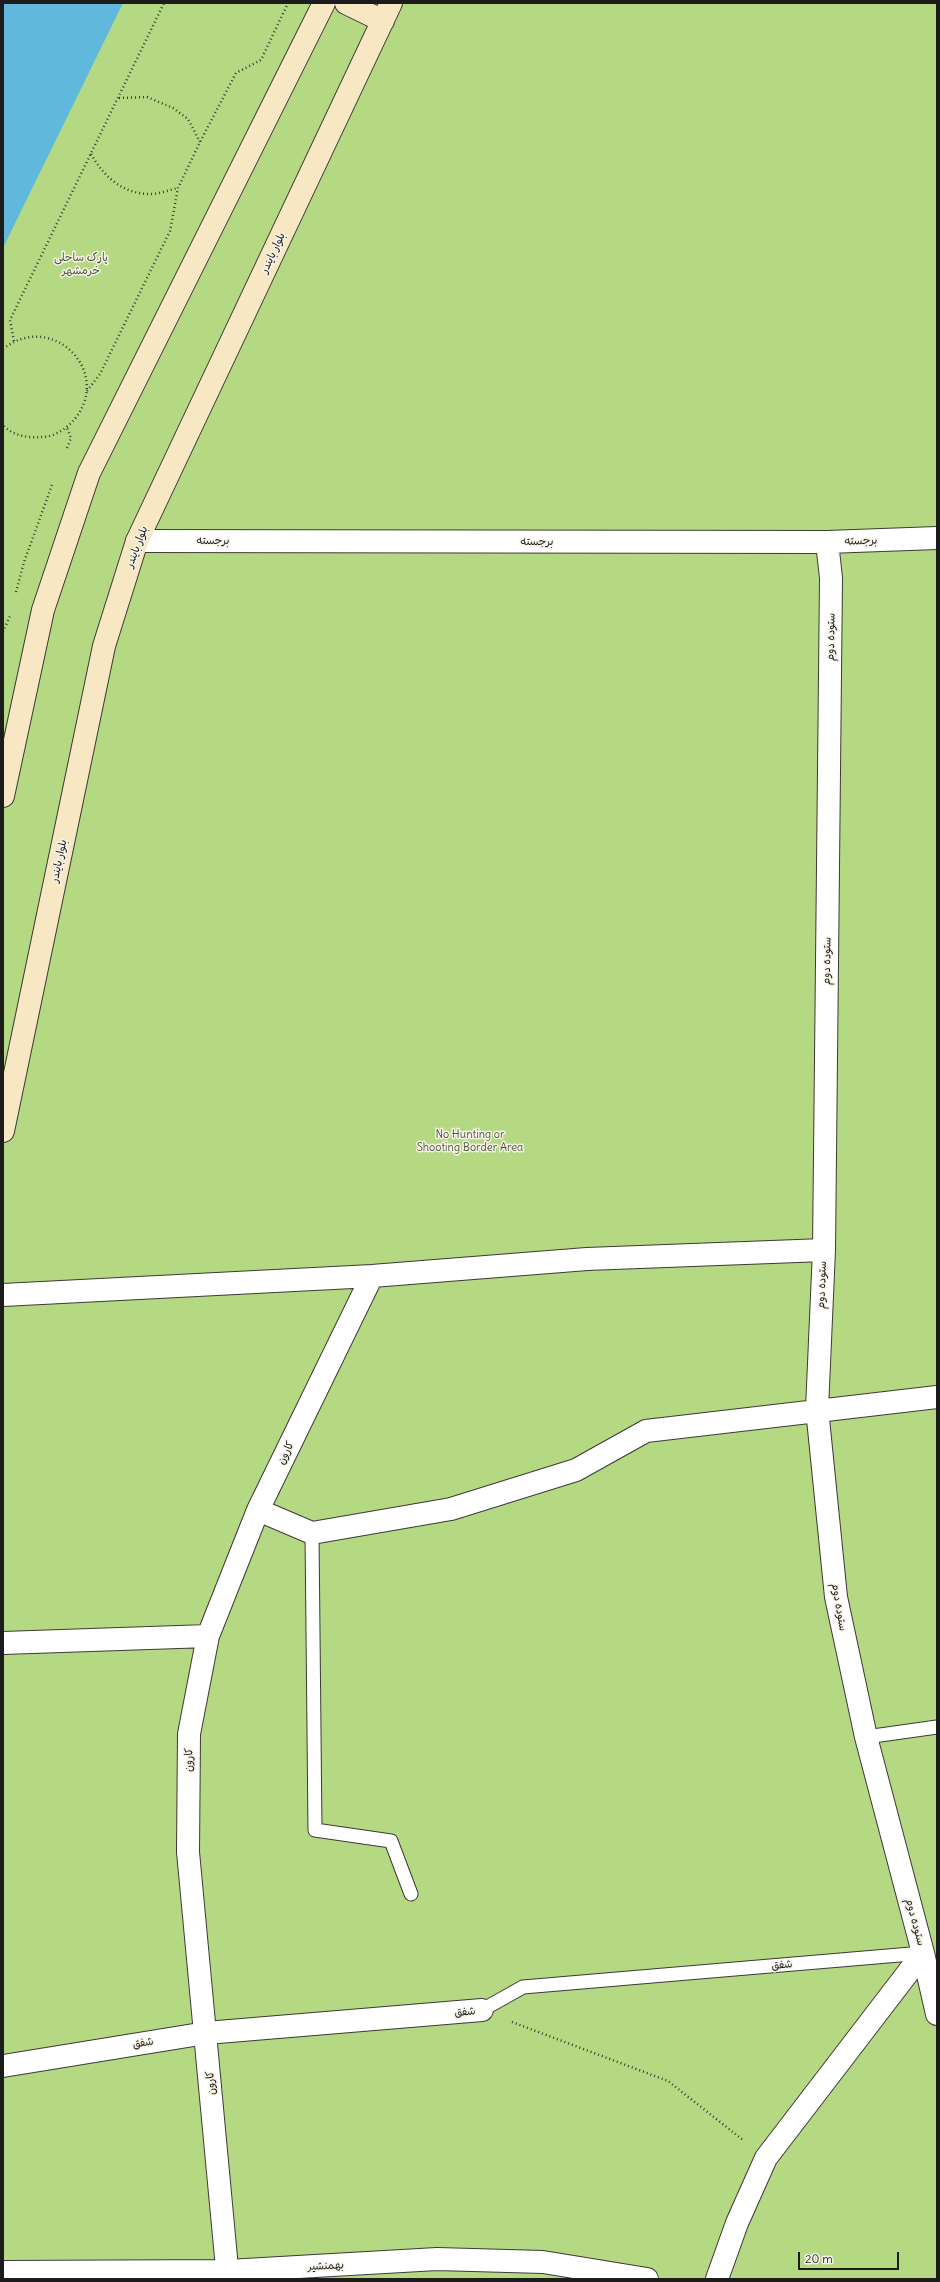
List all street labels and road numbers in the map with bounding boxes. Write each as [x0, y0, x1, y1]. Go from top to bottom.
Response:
street label: بلوار بایندر [258, 230, 288, 276]
street label: بلوار بایندر [123, 524, 151, 570]
street label: برجسته [197, 534, 229, 548]
street label: برجسته [844, 534, 878, 548]
street label: برجسته [521, 535, 553, 549]
street label: ستوده دوم [824, 613, 838, 661]
street label: بلوار بایندر [48, 838, 70, 884]
street label: ستوده دوم [820, 937, 834, 985]
street label: ستوده دوم [815, 1261, 829, 1309]
street label: کارون [275, 1439, 297, 1467]
street label: ستوده دوم [828, 1582, 850, 1632]
street label: کارون [182, 1748, 196, 1772]
street label: ستوده دوم [902, 1897, 928, 1947]
street label: شفق [771, 1958, 793, 1972]
street label: شفق [454, 2005, 476, 2019]
street label: شفق [132, 2035, 154, 2051]
street label: کارون [203, 2070, 219, 2096]
street label: بهمنشیر [308, 2258, 344, 2274]

